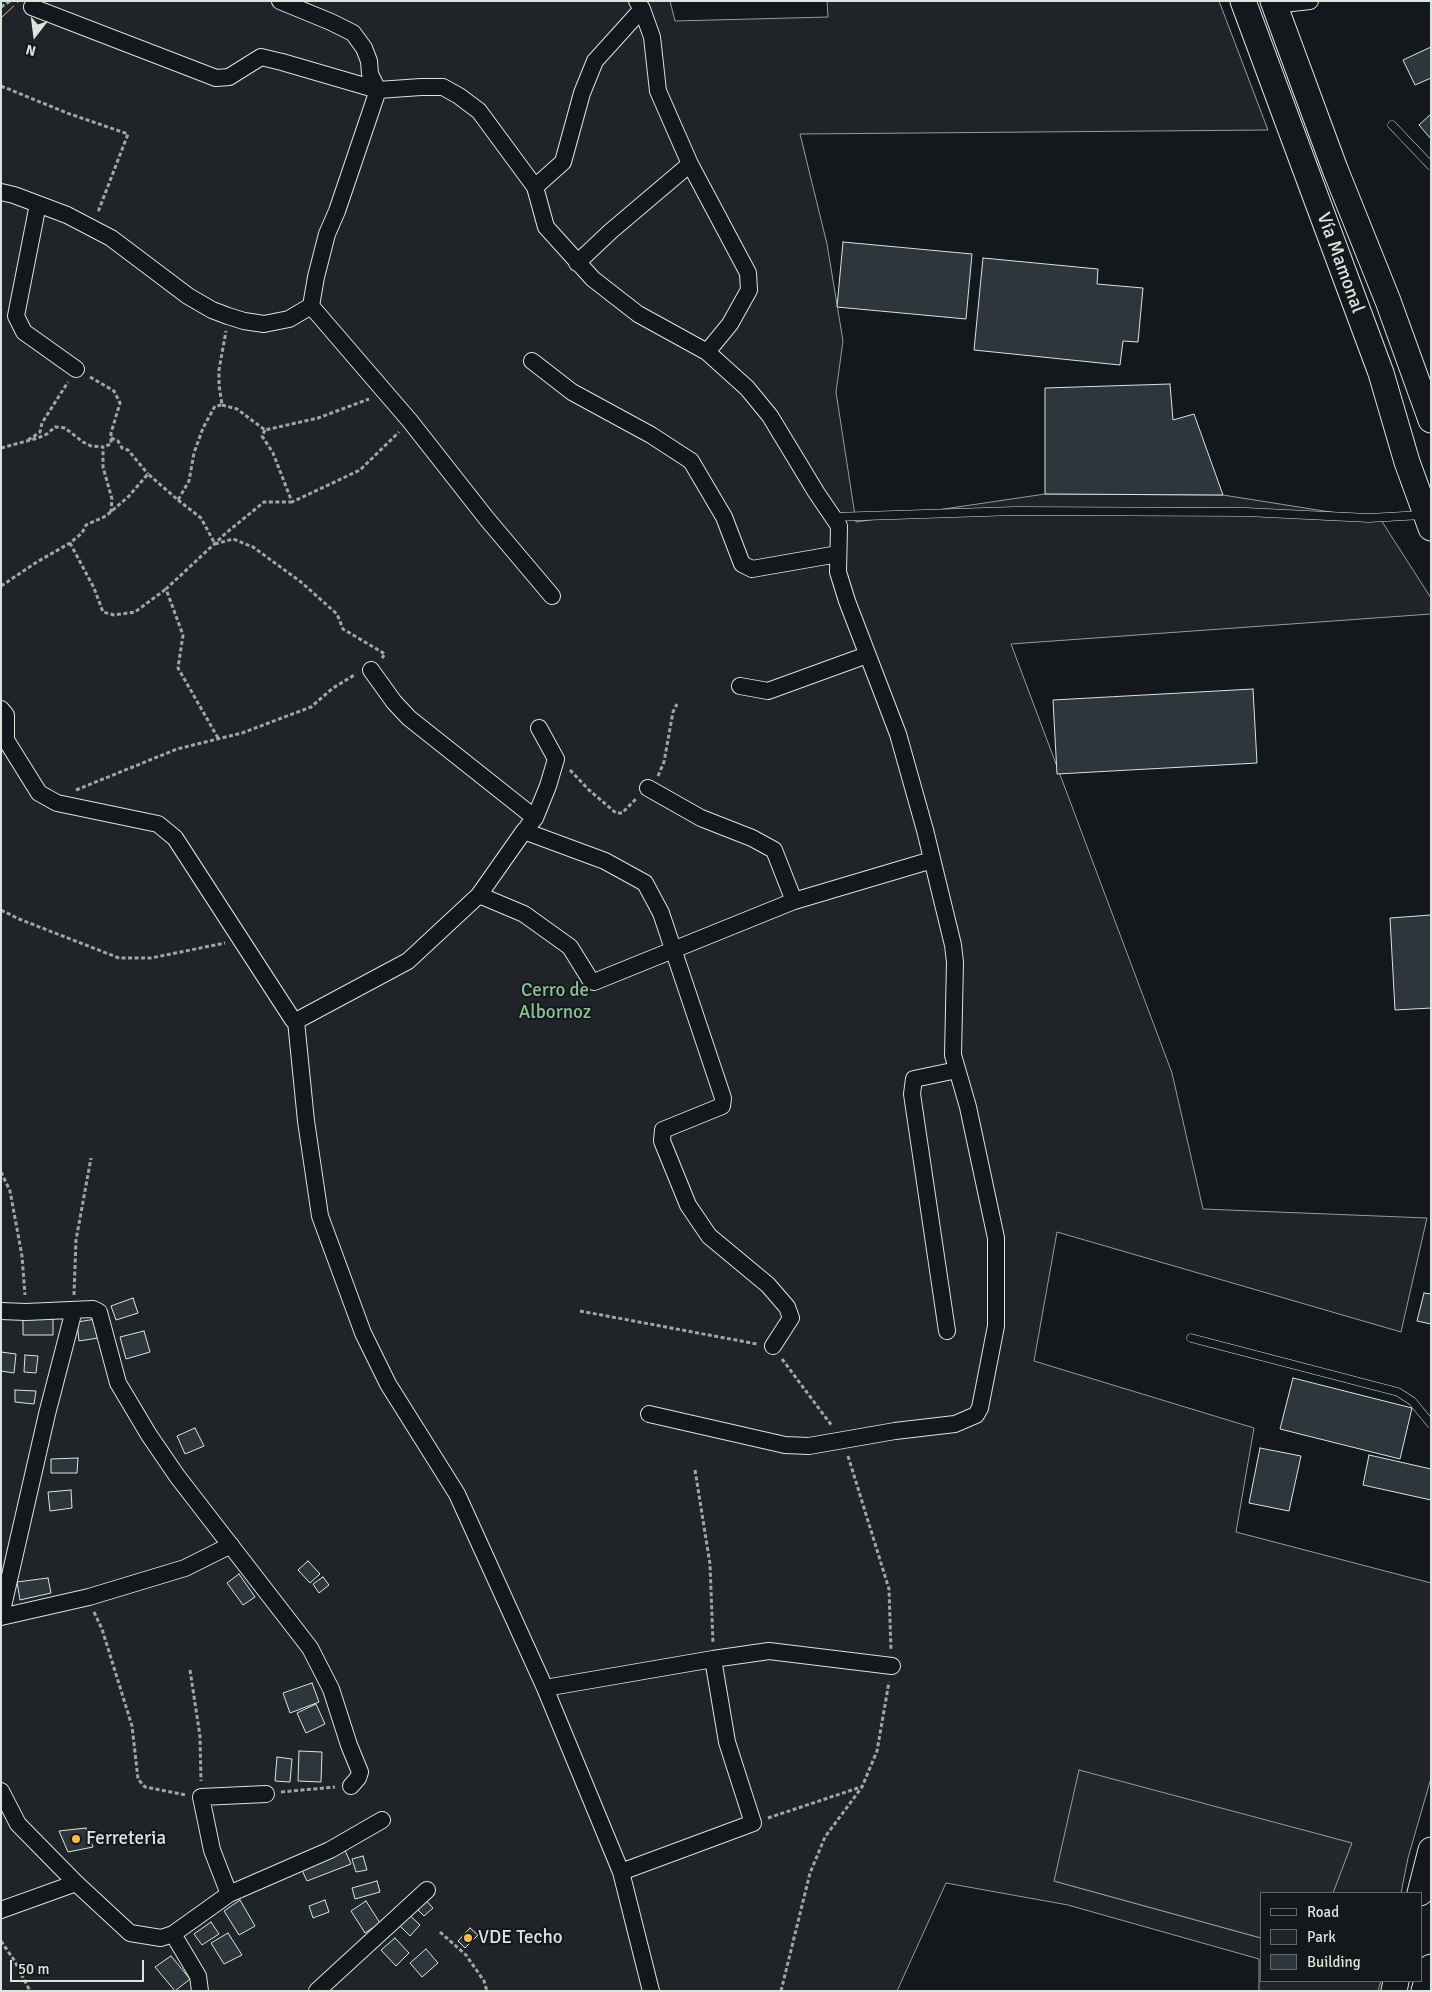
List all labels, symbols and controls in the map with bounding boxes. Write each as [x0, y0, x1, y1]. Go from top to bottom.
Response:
north arrow [10, 10, 60, 60]
text: N [24, 40, 38, 59]
street label: Vía Mamonal [1311, 210, 1369, 316]
park label: Cerro de Albornoz [519, 980, 591, 1024]
place label: Ferreteria [86, 1828, 166, 1850]
marker: Ferreteria [70, 1833, 82, 1845]
legend [1260, 1892, 1422, 1982]
text: Road [1307, 1903, 1339, 1921]
place label: VDE Techo [478, 1927, 563, 1949]
text: Park [1307, 1928, 1336, 1946]
marker: VDE Techo [462, 1932, 474, 1944]
scale bar [12, 1950, 146, 1982]
text: Building [1307, 1953, 1361, 1971]
text: 50 m [18, 1960, 49, 1978]

